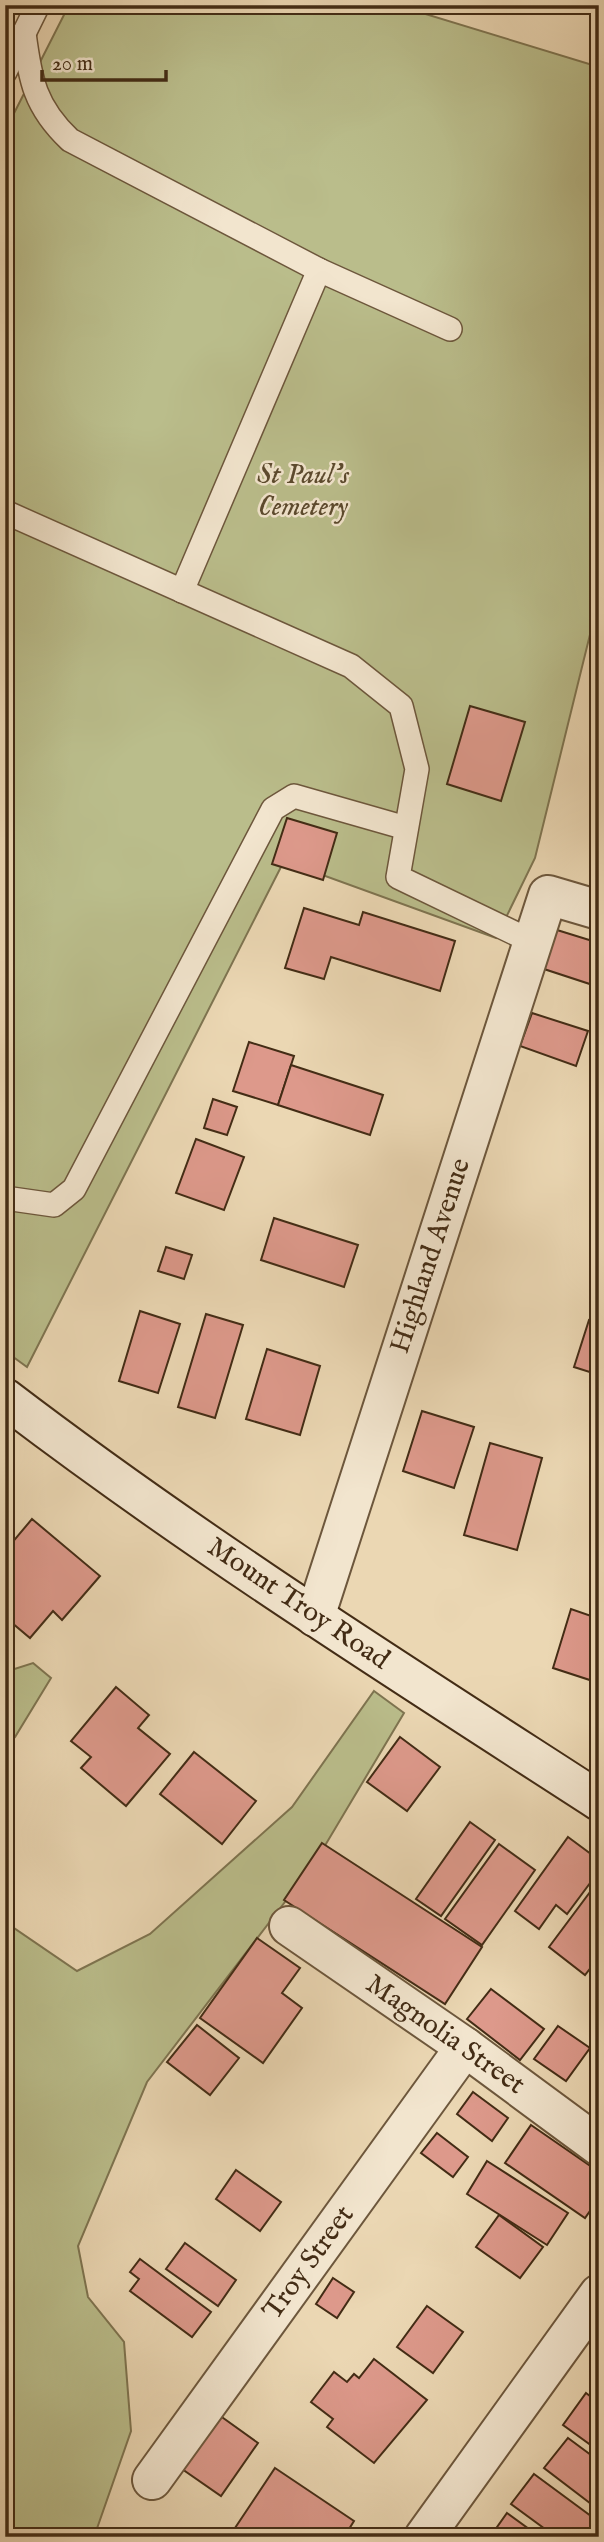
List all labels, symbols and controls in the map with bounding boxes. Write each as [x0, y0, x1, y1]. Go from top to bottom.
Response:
scale bar [42, 38, 166, 82]
text: 20 m [52, 51, 93, 78]
park label: St Paul's Cemetery [257, 458, 350, 525]
street label: Highland Avenue [383, 1154, 479, 1358]
street label: Mount Troy Road [200, 1530, 396, 1678]
street label: Magnolia Street [359, 1967, 532, 2103]
street label: Troy Street [256, 2199, 362, 2327]

